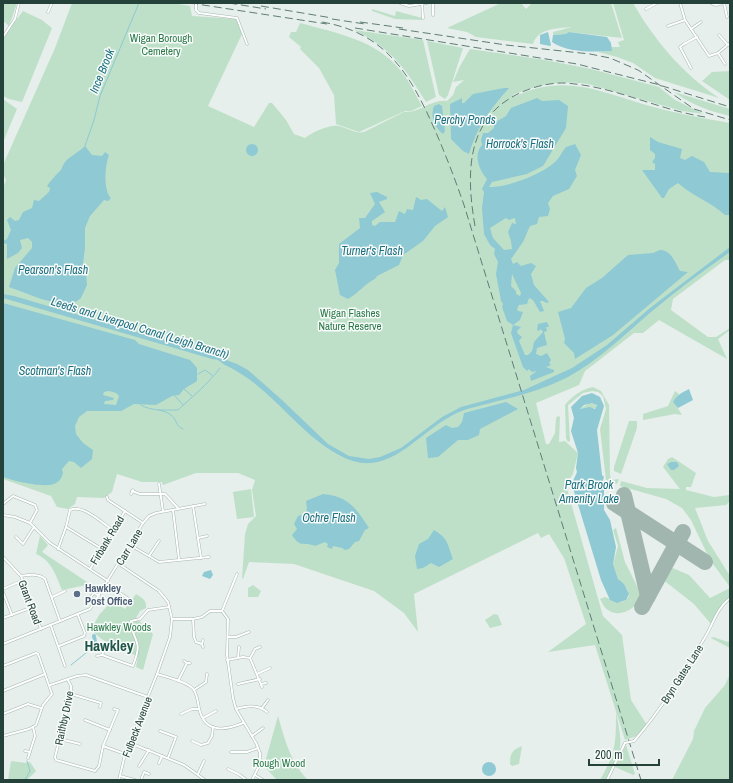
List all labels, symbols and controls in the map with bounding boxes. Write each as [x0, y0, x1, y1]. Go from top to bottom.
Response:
park label: Wigan Borough Cemetery [130, 31, 192, 58]
water label: Ince Brook [86, 45, 119, 96]
water label: Perchy Ponds [434, 112, 496, 128]
water label: Horrock's Flash [486, 136, 554, 152]
water label: Turner's Flash [341, 243, 403, 259]
water label: Pearson's Flash [18, 262, 88, 278]
water label: Leeds and Liverpool Canal (Leigh Branch) [49, 293, 231, 363]
park label: Wigan Flashes Nature Reserve [318, 306, 382, 333]
water label: Scotman's Flash [19, 363, 91, 379]
water label: Park Brook Amenity Lake [558, 477, 620, 507]
water label: Ochre Flash [302, 510, 356, 526]
street label: Firbank Road [87, 513, 127, 567]
street label: Carr Lane [113, 526, 145, 568]
street label: Grant Road [15, 578, 45, 626]
place label: Hawkley Post Office [85, 581, 133, 608]
marker: Hawkley Post Office [72, 589, 82, 599]
park label: Hawkley Woods [87, 620, 152, 634]
district label: Hawkley [84, 635, 134, 656]
street label: Bryn Gates Lane [658, 642, 706, 706]
street label: Raithby Drive [51, 690, 77, 746]
street label: Fulbeck Avenue [119, 695, 155, 759]
scale bar [589, 741, 659, 767]
text: 200 m [595, 747, 622, 763]
park label: Rough Wood [253, 756, 305, 770]

